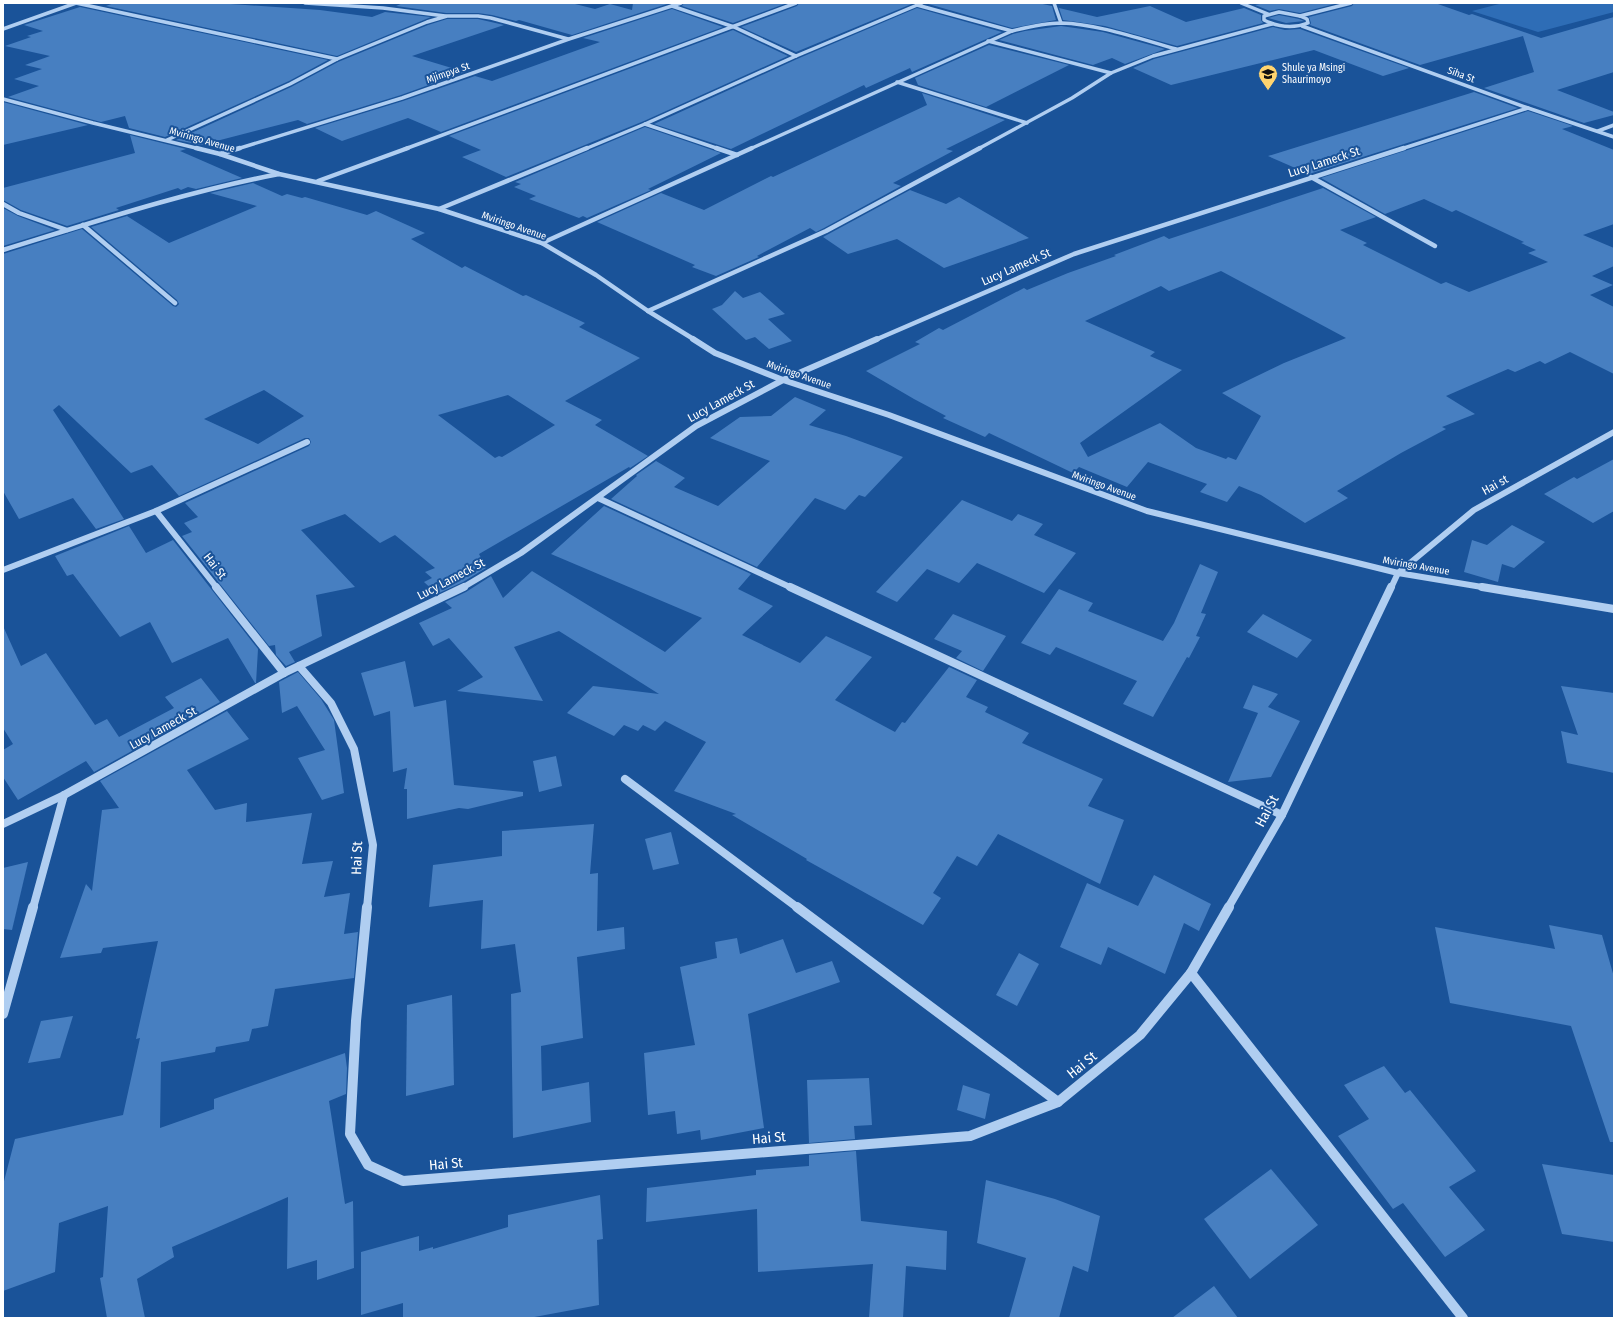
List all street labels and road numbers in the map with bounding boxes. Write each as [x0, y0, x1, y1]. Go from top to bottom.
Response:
street label: Mjimpya St [425, 60, 472, 86]
street label: Siha St [1446, 65, 1477, 86]
street label: Mviringo Avenue [168, 125, 236, 155]
street label: Lucy Lameck St [1286, 144, 1362, 180]
street label: Mviringo Avenue [480, 209, 548, 243]
street label: Lucy Lameck St [979, 245, 1053, 289]
street label: Mviringo Avenue [765, 358, 833, 392]
street label: Lucy Lameck St [685, 377, 757, 425]
street label: Mviringo Avenue [1070, 469, 1138, 503]
street label: Hai st [1479, 472, 1511, 498]
street label: Hai St [201, 550, 229, 582]
street label: Mviringo Avenue [1382, 554, 1450, 578]
street label: Lucy Lameck St [415, 555, 487, 603]
street label: Lucy Lameck St [127, 704, 199, 752]
street label: Hai St [1252, 792, 1283, 830]
street label: Hai St [348, 840, 366, 875]
street label: Hai St [1064, 1048, 1101, 1082]
street label: Hai St [751, 1128, 787, 1148]
street label: Hai St [428, 1154, 464, 1174]

